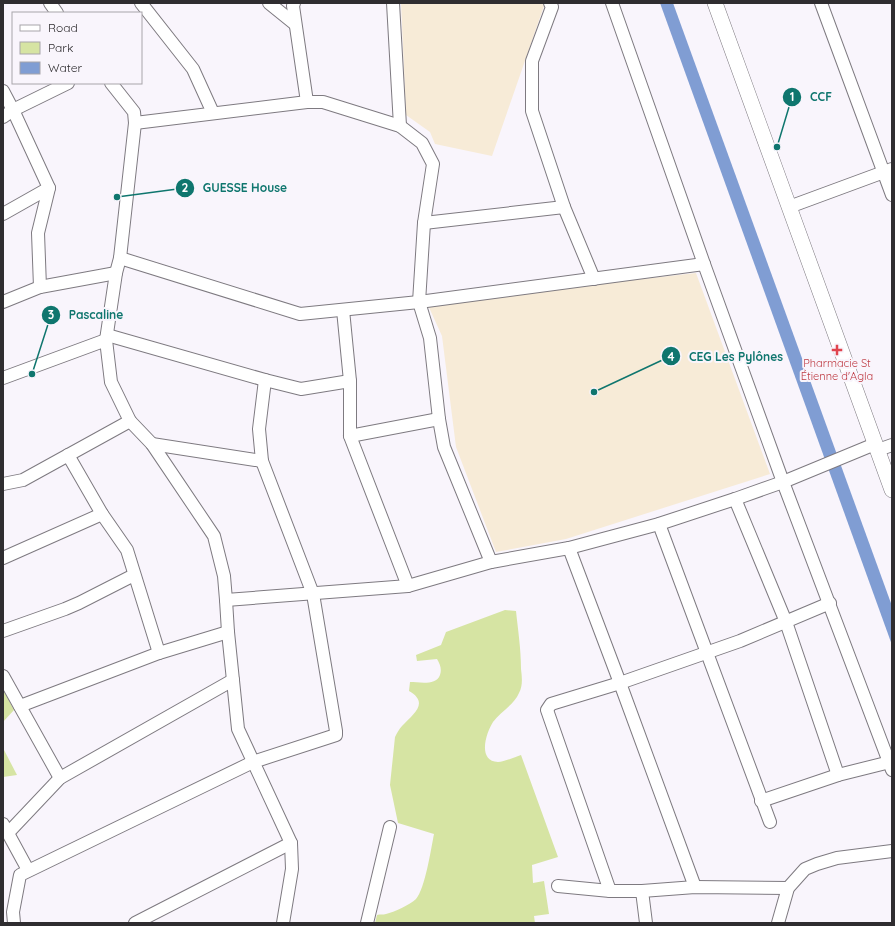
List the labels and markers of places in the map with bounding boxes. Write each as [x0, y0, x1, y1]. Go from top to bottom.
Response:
callout: CCF [782, 85, 839, 109]
callout: GUESSE House [175, 176, 295, 200]
callout: Pascaline [41, 303, 131, 327]
callout: CEG Les Pylônes [661, 344, 791, 368]
marker: Pharmacie St Étienne d'Agla [832, 345, 842, 355]
place label: Pharmacie St Étienne d'Agla [801, 356, 873, 383]

